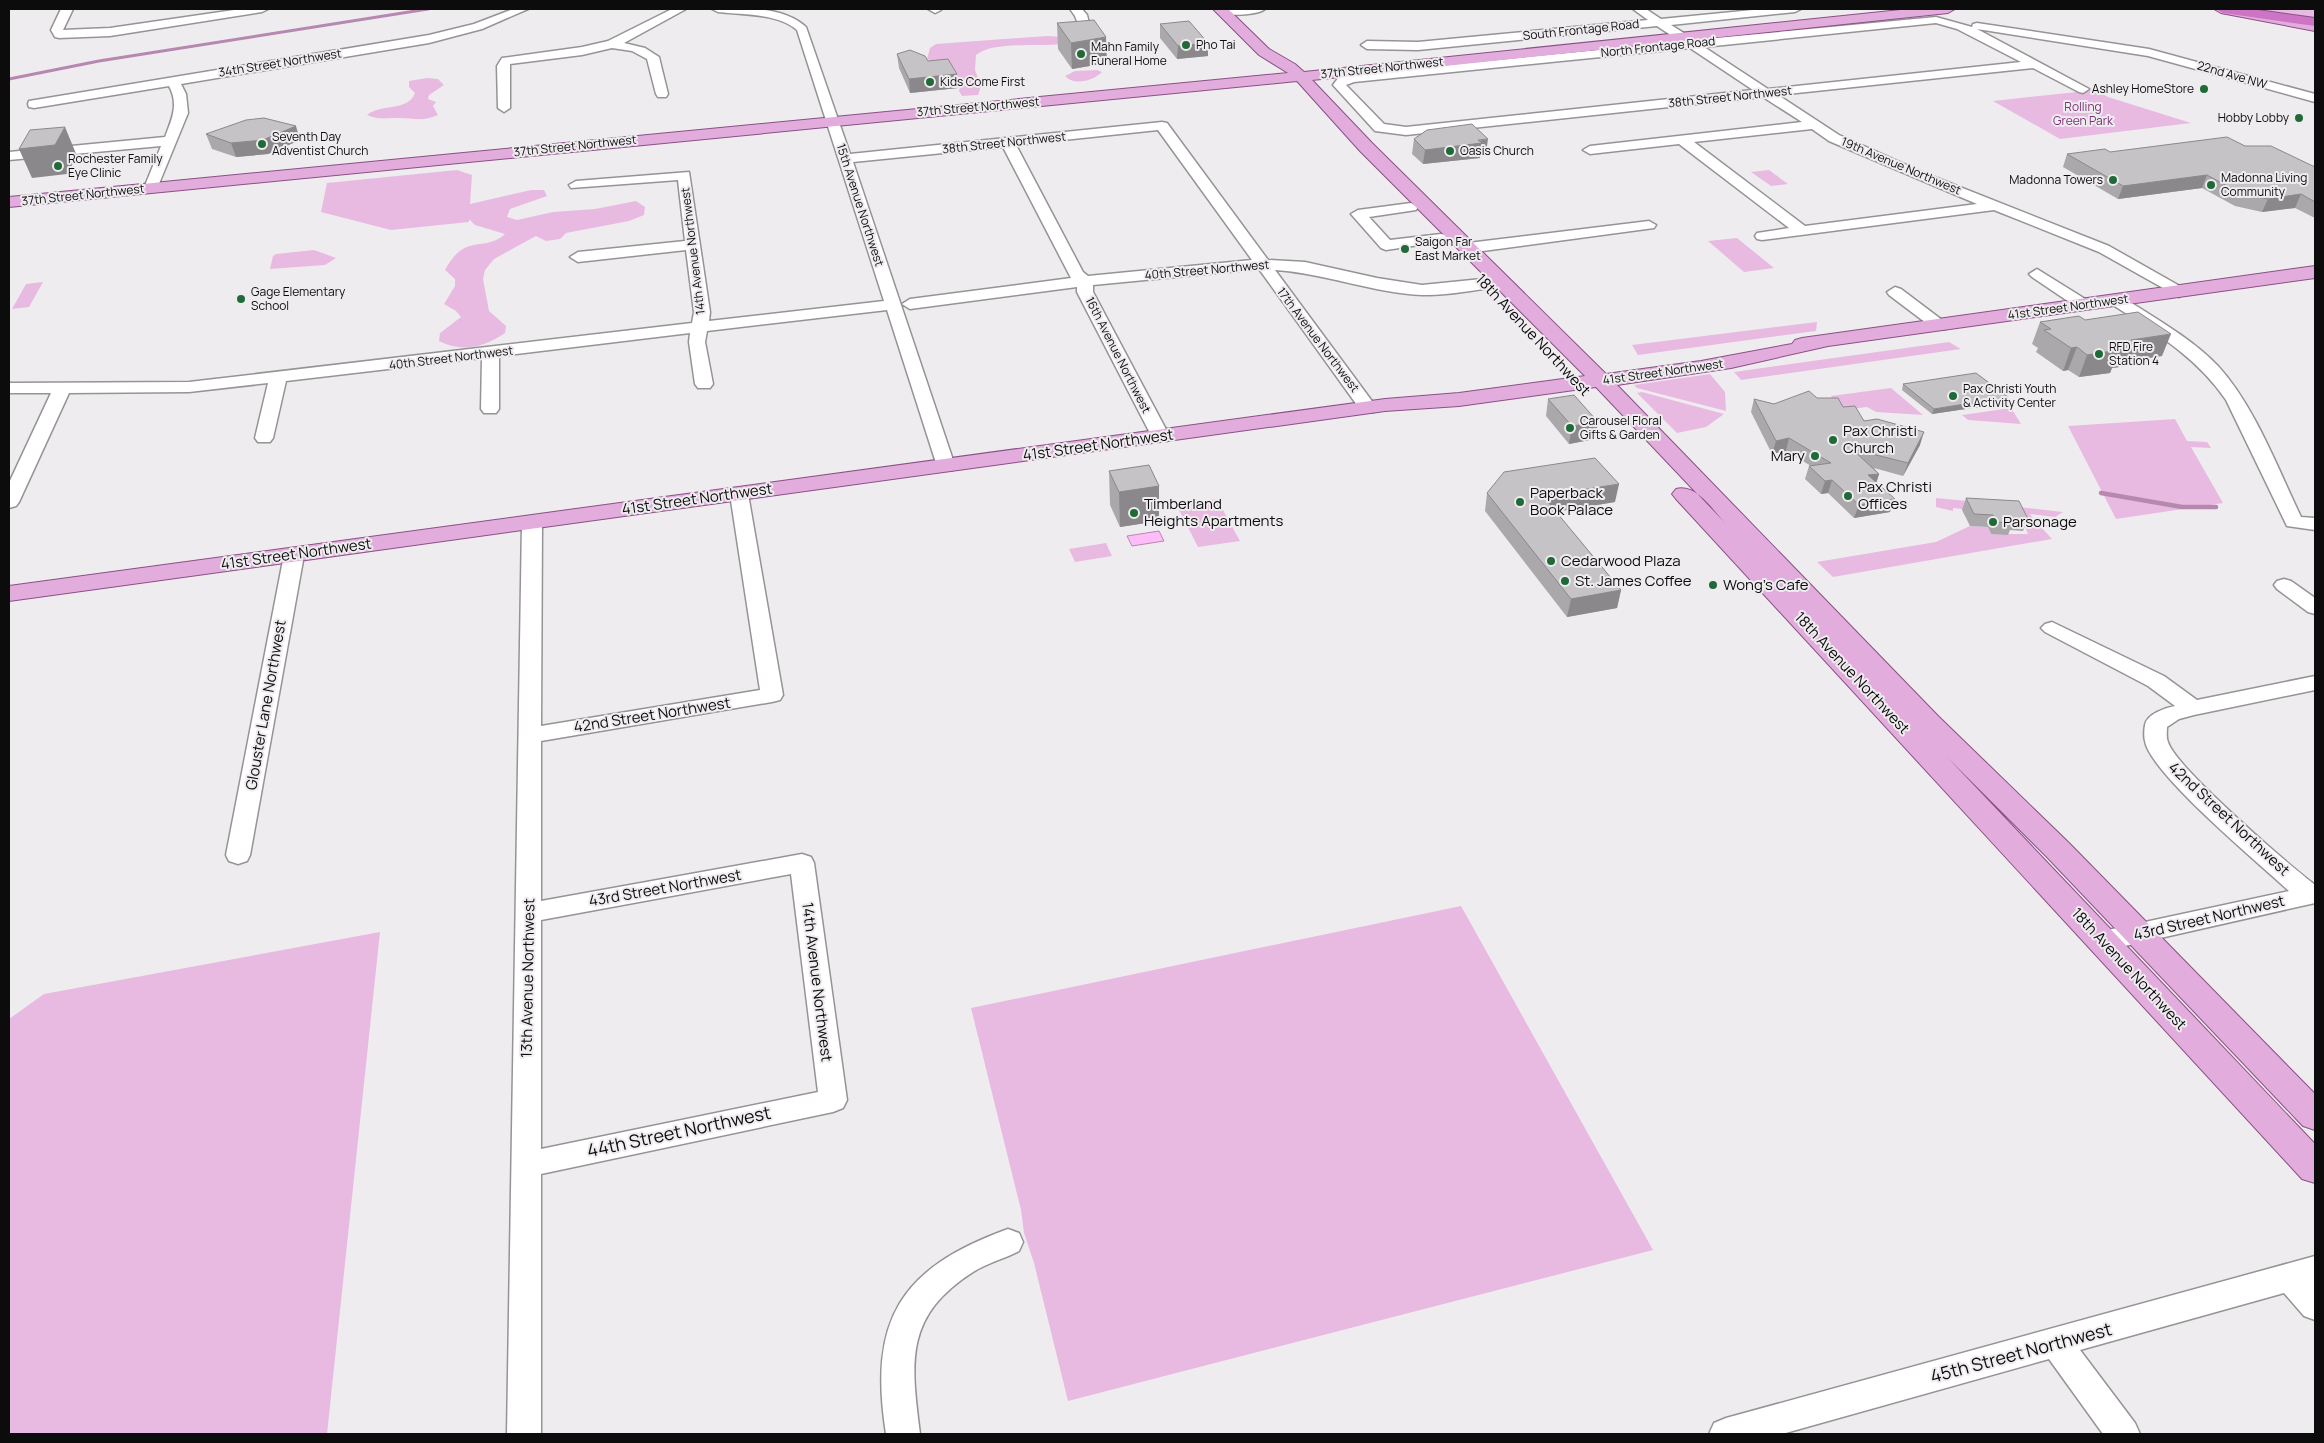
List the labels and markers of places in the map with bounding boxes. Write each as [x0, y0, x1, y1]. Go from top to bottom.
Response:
place label: Pho Tai [1196, 36, 1236, 53]
place label: Mahn Family Funeral Home [1091, 38, 1167, 69]
marker: Pho Tai [1180, 39, 1192, 51]
marker: Mahn Family Funeral Home [1075, 48, 1087, 60]
place label: Kids Come First [940, 73, 1025, 90]
marker: Kids Come First [924, 76, 936, 88]
place label: Ashley HomeStore [2092, 80, 2194, 97]
marker: Ashley HomeStore [2198, 83, 2210, 95]
place label: Hobby Lobby [2218, 109, 2290, 126]
marker: Hobby Lobby [2293, 112, 2305, 124]
place label: Seventh Day Adventist Church [272, 128, 368, 159]
marker: Seventh Day Adventist Church [256, 138, 268, 150]
place label: Oasis Church [1460, 142, 1534, 159]
marker: Oasis Church [1444, 145, 1456, 157]
place label: Rochester Family Eye Clinic [68, 150, 163, 181]
marker: Rochester Family Eye Clinic [52, 160, 64, 172]
place label: Madonna Living Community [2221, 169, 2307, 200]
place label: Madonna Towers [2009, 171, 2103, 188]
marker: Madonna Towers [2107, 174, 2119, 186]
marker: Madonna Living Community [2205, 179, 2217, 191]
place label: Saigon Far East Market [1415, 233, 1481, 264]
marker: Saigon Far East Market [1399, 243, 1411, 255]
place label: Gage Elementary School [251, 283, 346, 314]
marker: Gage Elementary School [235, 293, 247, 305]
place label: RFD Fire Station 4 [2109, 338, 2159, 369]
marker: RFD Fire Station 4 [2093, 348, 2105, 360]
place label: Pax Christi Youth & Activity Center [1963, 380, 2056, 411]
marker: Pax Christi Youth & Activity Center [1947, 390, 1959, 402]
place label: Carousel Floral Gifts & Garden [1580, 412, 1662, 443]
place label: Pax Christi Church [1843, 420, 1917, 458]
marker: Carousel Floral Gifts & Garden [1564, 422, 1576, 434]
marker: Pax Christi Church [1827, 434, 1839, 446]
place label: Mary [1771, 445, 1805, 466]
marker: Mary [1809, 450, 1821, 462]
place label: Pax Christi Offices [1858, 476, 1932, 514]
place label: Paperback Book Palace [1530, 482, 1613, 520]
marker: Pax Christi Offices [1842, 490, 1854, 502]
place label: Timberland Heights Apartments [1144, 493, 1283, 531]
marker: Paperback Book Palace [1514, 496, 1526, 508]
marker: Timberland Heights Apartments [1128, 507, 1140, 519]
place label: Parsonage [2003, 511, 2077, 532]
marker: Parsonage [1987, 516, 1999, 528]
place label: Cedarwood Plaza [1561, 550, 1681, 571]
marker: Cedarwood Plaza [1545, 555, 1557, 567]
place label: St. James Coffee [1575, 570, 1692, 591]
place label: Wong's Cafe [1723, 574, 1809, 595]
marker: St. James Coffee [1559, 575, 1571, 587]
marker: Wong's Cafe [1707, 579, 1719, 591]

